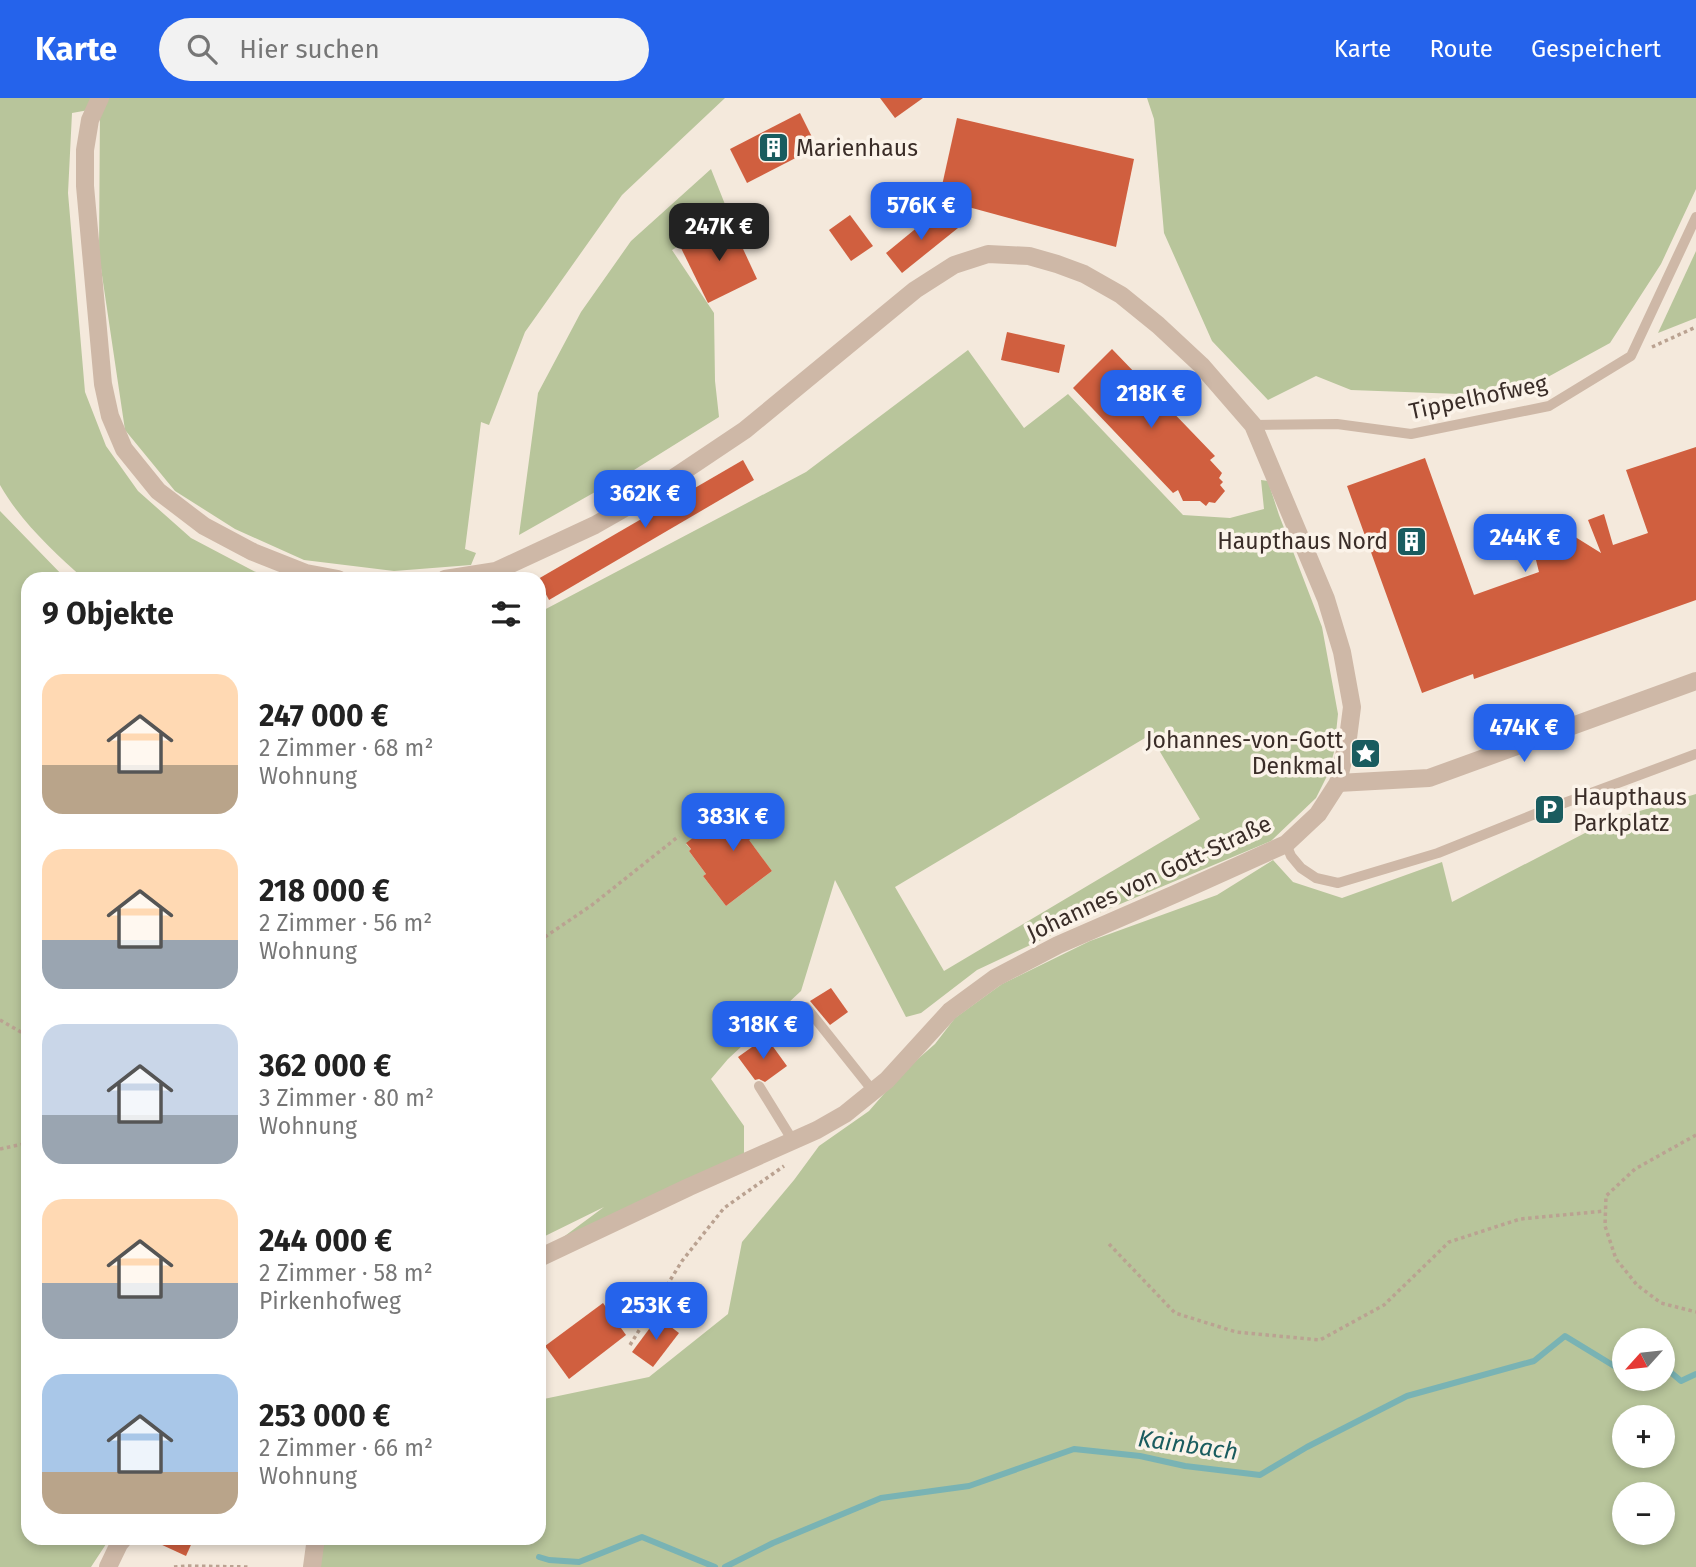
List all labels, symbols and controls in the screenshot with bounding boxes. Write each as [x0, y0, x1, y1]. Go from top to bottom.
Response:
search box [159, 18, 649, 81]
text: Karte [35, 29, 117, 69]
icon: search [183, 30, 221, 68]
text: Hier suchen [239, 34, 380, 65]
text: Karte [1334, 35, 1391, 63]
text: Route [1429, 35, 1493, 63]
text: Gespeichert [1531, 35, 1661, 63]
building icon: Marienhaus [756, 131, 790, 165]
place label: Marienhaus [796, 134, 918, 162]
pin: 576K € [864, 183, 978, 242]
text: 576K € [887, 191, 955, 219]
pin: 247K € [662, 204, 776, 263]
text: 247K € [685, 212, 753, 240]
street label: Tippelhofweg [1406, 369, 1550, 425]
pin: 218K € [1094, 370, 1208, 430]
text: 218K € [1116, 379, 1186, 407]
pin: 362K € [588, 470, 702, 530]
text: 362K € [610, 479, 680, 507]
pin: 244K € [1468, 514, 1582, 574]
text: 244K € [1490, 523, 1560, 551]
building icon: Haupthaus Nord [1394, 524, 1428, 558]
place label: Haupthaus Nord [1217, 527, 1388, 555]
icon: filters [487, 595, 525, 633]
text: 9 Objekte [42, 596, 174, 632]
text: 247 000 € [259, 698, 388, 734]
icon: home [98, 702, 182, 786]
pin: 474K € [1467, 704, 1581, 764]
text: 474K € [1490, 713, 1558, 741]
place label: Johannes-von-Gott Denkmal [1146, 726, 1344, 780]
text: 2 Zimmer · 68 m² [259, 734, 433, 762]
place icon: Johannes-von-Gott Denkmal [1349, 736, 1383, 770]
text: Wohnung [259, 762, 357, 790]
place label: Haupthaus Parkplatz [1573, 783, 1687, 837]
parking icon: Haupthaus Parkplatz [1533, 793, 1567, 827]
pin: 383K € [676, 794, 790, 853]
text: 383K € [698, 802, 768, 830]
street label: Johannes von Gott-Straße [1022, 809, 1276, 947]
text: 218 000 € [259, 873, 390, 909]
icon: home [98, 877, 182, 961]
text: 2 Zimmer · 56 m² [259, 909, 432, 937]
text: Wohnung [259, 937, 357, 965]
pin: 318K € [706, 1002, 820, 1061]
text: 318K € [728, 1010, 798, 1038]
text: 362 000 € [259, 1048, 391, 1084]
icon: home [98, 1052, 182, 1136]
text: 3 Zimmer · 80 m² [259, 1084, 434, 1112]
text: Wohnung [259, 1112, 357, 1140]
text: 244 000 € [259, 1223, 392, 1259]
icon: home [98, 1227, 182, 1311]
text: 2 Zimmer · 58 m² [259, 1259, 433, 1287]
pin: 253K € [599, 1282, 713, 1342]
text: Pirkenhofweg [259, 1287, 401, 1315]
text: 253K € [621, 1291, 691, 1319]
north arrow [1612, 1328, 1675, 1391]
map controls [1612, 1328, 1675, 1545]
text: 253 000 € [259, 1398, 391, 1434]
icon: home [98, 1402, 182, 1486]
button: + [1612, 1405, 1675, 1468]
water label: Kainbach [1136, 1424, 1240, 1466]
text: 2 Zimmer · 66 m² [259, 1434, 433, 1462]
text: Wohnung [259, 1462, 357, 1490]
button: − [1612, 1482, 1675, 1545]

